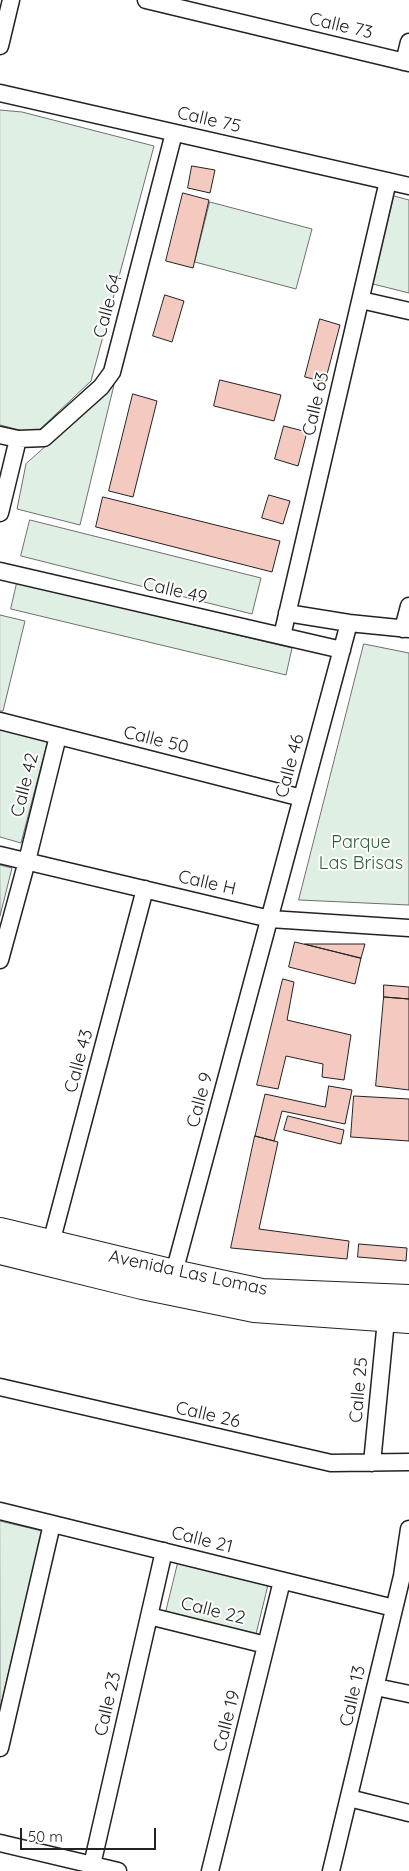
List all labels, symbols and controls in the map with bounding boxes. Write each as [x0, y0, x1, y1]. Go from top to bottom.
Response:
street label: Calle 73 [307, 8, 375, 44]
street label: Calle 75 [175, 102, 243, 138]
street label: Calle 64 [89, 272, 127, 340]
street label: Calle 63 [298, 370, 334, 438]
street label: Calle 49 [141, 573, 209, 609]
street label: Calle 50 [121, 721, 191, 759]
street label: Calle 46 [271, 732, 309, 800]
street label: Calle 42 [7, 751, 43, 819]
park label: Parque Las Brisas [319, 832, 403, 874]
street label: Calle H [176, 866, 238, 900]
street label: Calle 43 [60, 1027, 98, 1095]
street label: Calle 9 [182, 1070, 218, 1130]
street label: Avenida Las Lomas [107, 1246, 269, 1300]
street label: Calle 25 [345, 1356, 373, 1424]
street label: Calle 26 [174, 1397, 242, 1433]
street label: Calle 21 [169, 1522, 235, 1558]
street label: Calle 22 [178, 1593, 248, 1629]
street label: Calle 13 [336, 1663, 370, 1729]
street label: Calle 23 [90, 1670, 126, 1738]
street label: Calle 19 [209, 1688, 245, 1754]
scale bar [22, 1818, 159, 1850]
text: 50 m [28, 1827, 63, 1846]

